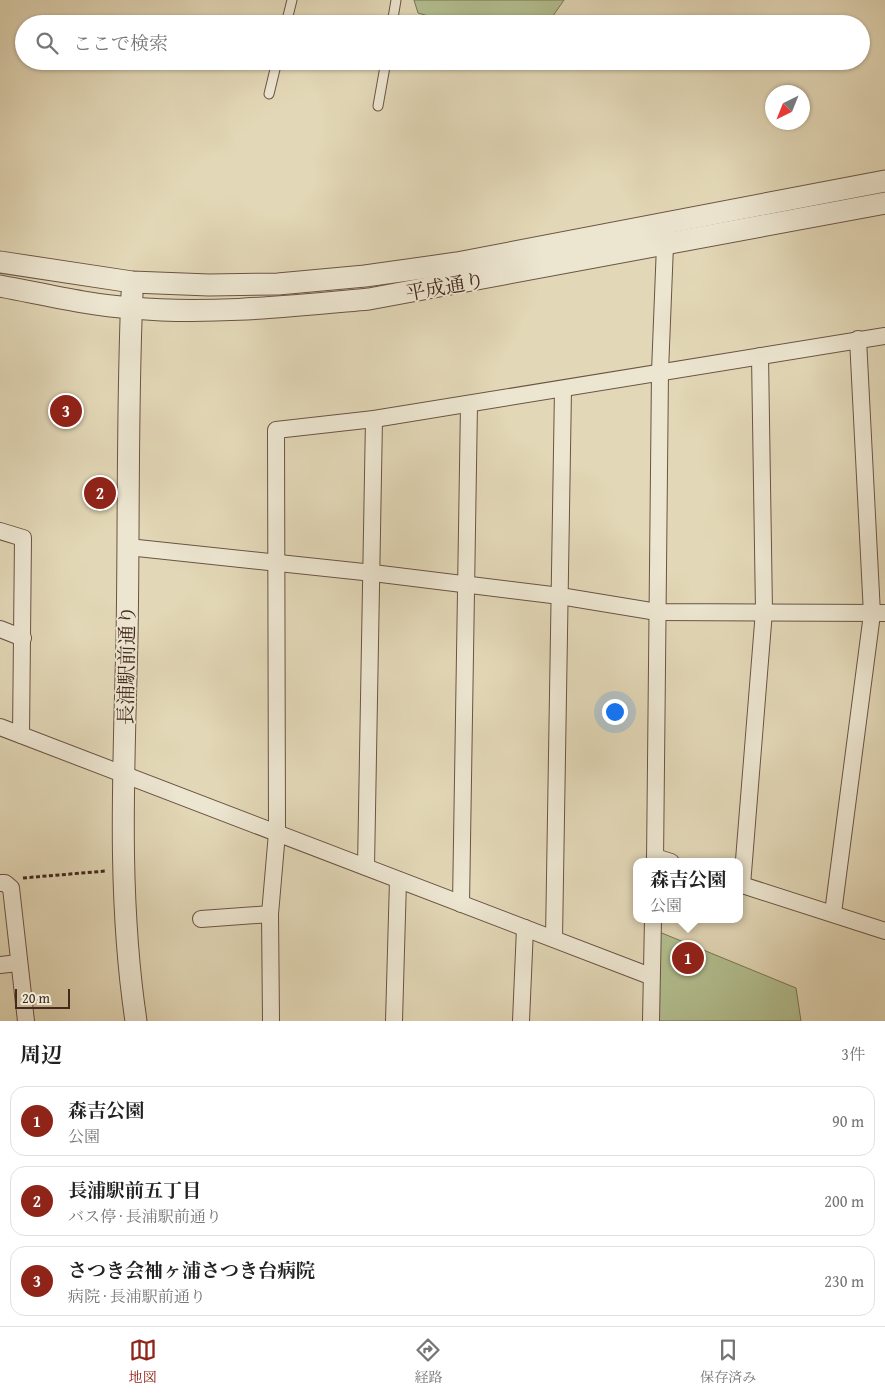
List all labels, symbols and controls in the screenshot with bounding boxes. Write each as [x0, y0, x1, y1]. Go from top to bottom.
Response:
search box [15, 15, 870, 70]
icon: search [33, 29, 61, 57]
text: ここで検索 [73, 29, 168, 57]
north arrow [765, 85, 810, 130]
street label: 平成通り [403, 265, 487, 307]
pin: 3 [50, 392, 82, 430]
pin: 2 [84, 474, 116, 512]
street label: 長浦駅前通り [110, 605, 142, 725]
your location [602, 699, 628, 725]
popup [633, 858, 743, 923]
text: 森吉公園 [650, 865, 726, 893]
text: 公園 [650, 893, 682, 917]
pin: 1 [672, 939, 704, 977]
scale bar [15, 986, 70, 1009]
text: 20 m [22, 988, 50, 1008]
text: 周辺 [20, 1039, 62, 1070]
text: 3件 [841, 1042, 865, 1066]
text: 森吉公園 [68, 1096, 144, 1124]
text: 1 [33, 1109, 41, 1133]
text: 90 m [832, 1109, 864, 1133]
text: 公園 [68, 1124, 100, 1148]
text: 長浦駅前五丁目 [68, 1176, 201, 1204]
text: 2 [33, 1189, 41, 1213]
text: 200 m [824, 1189, 864, 1213]
text: バス停 · 長浦駅前通り [68, 1204, 222, 1228]
text: さつき会袖ヶ浦さつき台病院 [68, 1256, 315, 1284]
text: 3 [33, 1269, 41, 1293]
text: 230 m [824, 1269, 864, 1293]
text: 病院 · 長浦駅前通り [68, 1284, 206, 1308]
tab: 地図 [129, 1336, 157, 1387]
tab: 経路 [414, 1336, 442, 1387]
tab: 保存済み [700, 1336, 756, 1387]

